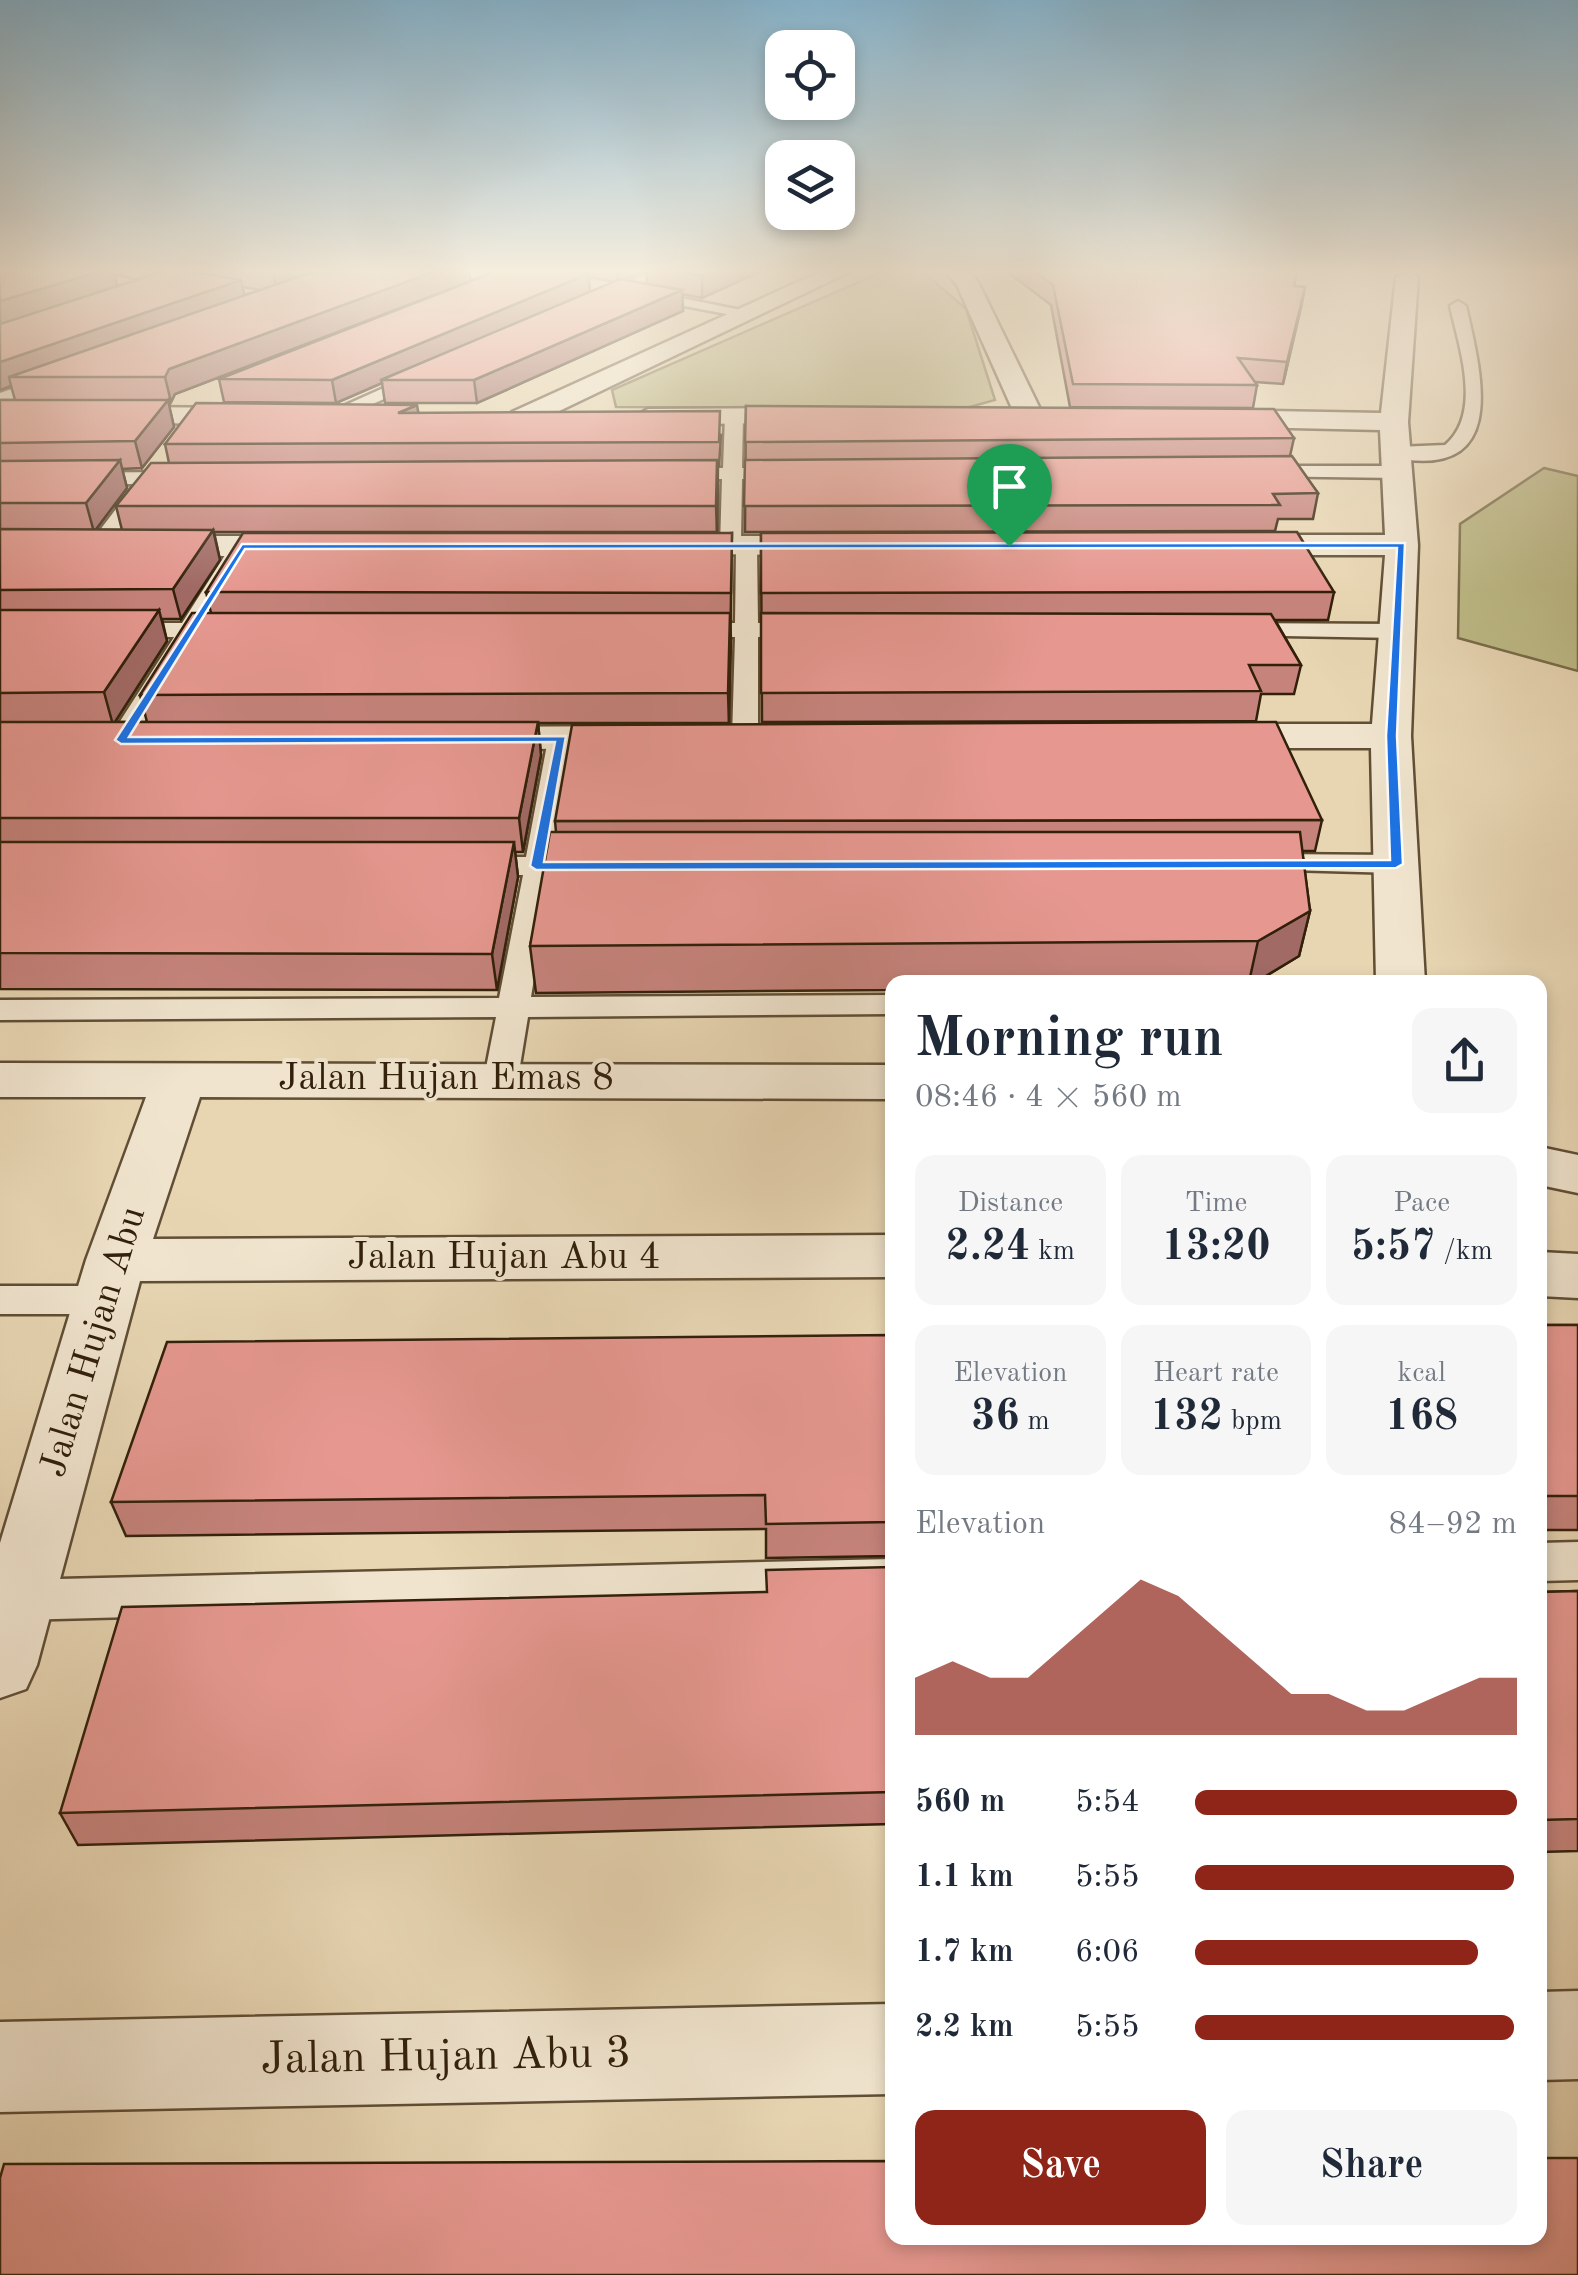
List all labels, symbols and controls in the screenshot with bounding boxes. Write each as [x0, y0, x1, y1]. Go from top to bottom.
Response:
map controls [765, 30, 855, 230]
button: locate [765, 30, 855, 120]
button: layers [765, 140, 855, 230]
pin [967, 444, 1052, 547]
icon: arrive [982, 459, 1037, 514]
button: share [1412, 1008, 1517, 1113]
text: Morning run [915, 1013, 1224, 1068]
street label: Jalan Hujan Emas 8 [278, 1060, 614, 1098]
text: 08:46 · 4 × 560 m [915, 1082, 1182, 1114]
text: Distance [958, 1190, 1063, 1218]
text: Time [1185, 1190, 1247, 1218]
text: Pace [1393, 1190, 1450, 1218]
street label: Jalan Hujan Abu [35, 1202, 153, 1482]
text: 2.24 [946, 1227, 1030, 1269]
text: 13:20 [1161, 1227, 1271, 1269]
text: 5:57 [1351, 1227, 1435, 1269]
text: km [1030, 1238, 1075, 1266]
text: /km [1435, 1238, 1493, 1266]
street label: Jalan Hujan Abu 4 [347, 1239, 661, 1277]
text: Elevation [953, 1360, 1067, 1388]
text: Heart rate [1153, 1360, 1279, 1388]
text: kcal [1398, 1360, 1446, 1388]
text: 36 [971, 1397, 1020, 1439]
text: 132 [1150, 1397, 1223, 1439]
text: 168 [1385, 1397, 1458, 1439]
text: m [1020, 1408, 1050, 1436]
text: bpm [1223, 1408, 1282, 1436]
text: Elevation [915, 1509, 1045, 1541]
text: 84–92 m [1389, 1509, 1517, 1541]
text: 560 m [915, 1787, 1005, 1819]
text: 5:54 [1075, 1787, 1140, 1819]
text: 1.1 km [915, 1862, 1014, 1894]
text: 5:55 [1075, 1862, 1140, 1894]
text: 1.7 km [915, 1937, 1014, 1969]
text: 6:06 [1075, 1937, 1140, 1969]
text: 2.2 km [915, 2012, 1014, 2044]
text: 5:55 [1075, 2012, 1140, 2044]
street label: Jalan Hujan Abu 3 [260, 2032, 632, 2084]
button: Save [915, 2110, 1206, 2225]
button: Share [1226, 2110, 1517, 2225]

